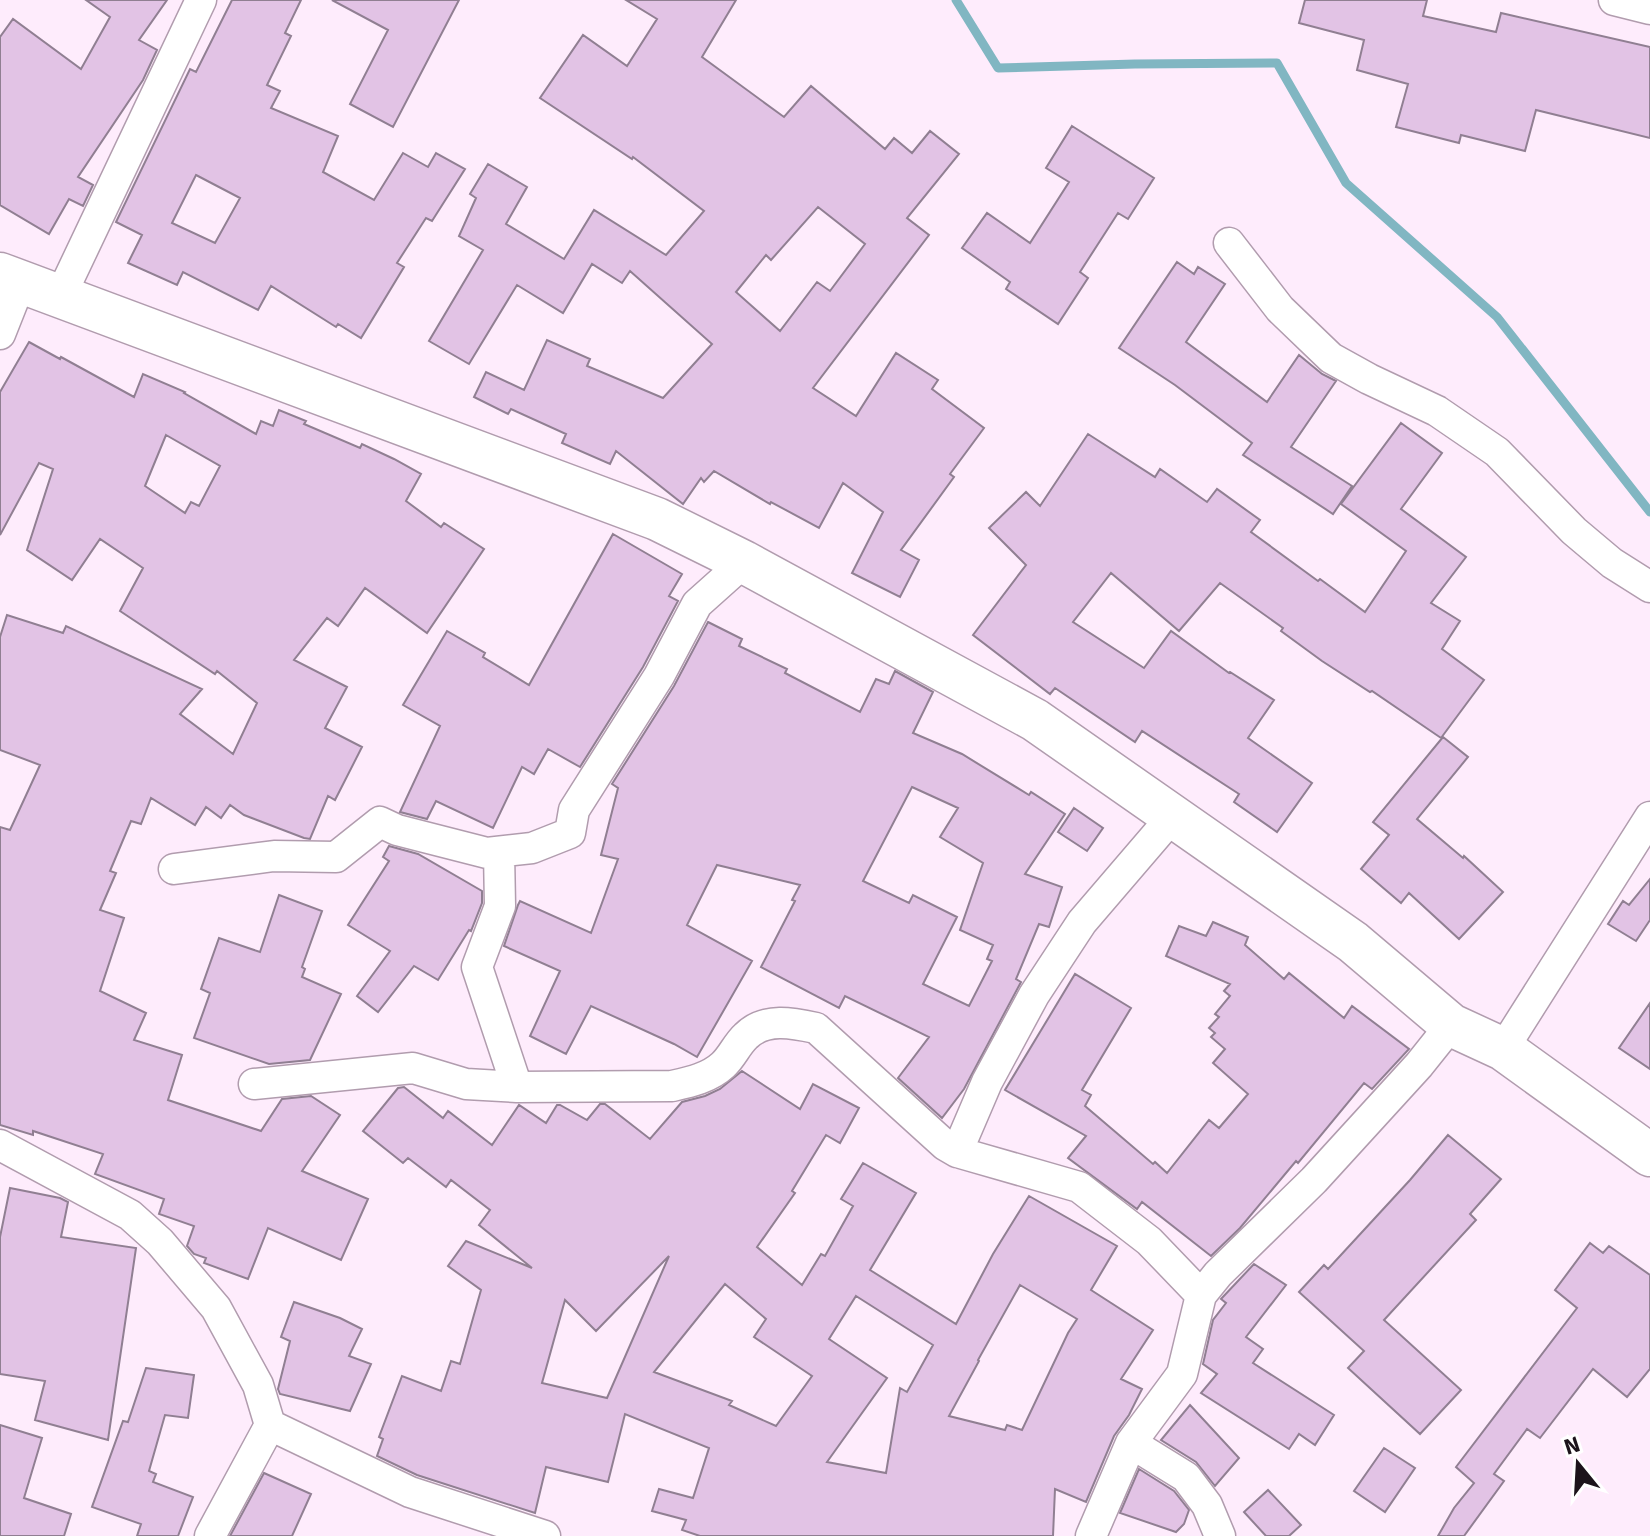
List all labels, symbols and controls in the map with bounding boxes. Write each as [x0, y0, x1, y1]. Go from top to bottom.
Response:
north arrow [1538, 1424, 1618, 1504]
text: N [1561, 1430, 1583, 1461]

